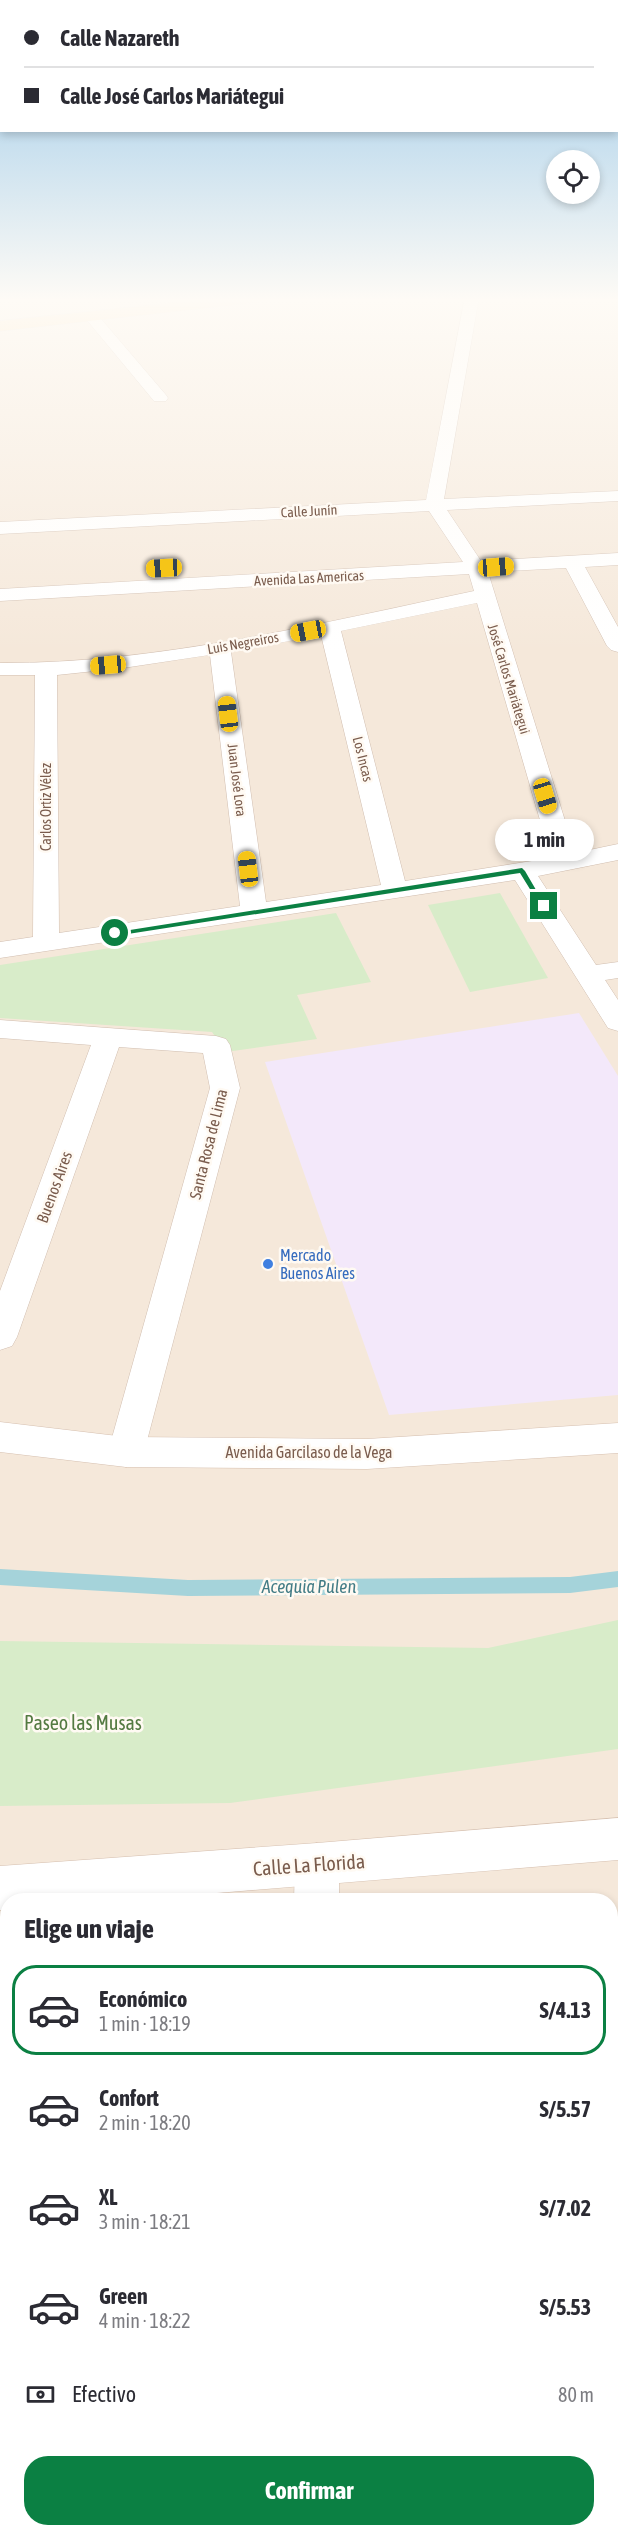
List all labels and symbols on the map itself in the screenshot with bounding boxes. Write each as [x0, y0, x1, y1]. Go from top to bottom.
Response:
street label: Calle Junín [280, 502, 338, 520]
car [477, 557, 515, 577]
car [146, 558, 182, 578]
street label: Avenida Las Americas [254, 567, 364, 589]
car [289, 619, 327, 643]
street label: José Carlos Mariátegui [485, 622, 533, 736]
street label: Luis Negreiros [206, 629, 280, 657]
car [89, 654, 127, 676]
car [217, 695, 239, 733]
street label: Los Incas [350, 735, 376, 783]
street label: Juan José Lora [225, 743, 249, 817]
street label: Carlos Ortiz Vélez [38, 763, 54, 851]
car [531, 776, 559, 816]
callout: 1 min [494, 819, 594, 861]
car [237, 850, 259, 888]
route end [530, 892, 557, 919]
route start [101, 919, 128, 946]
street label: Santa Rosa de Lima [186, 1087, 230, 1201]
street label: Buenos Aires [33, 1148, 75, 1225]
place label: Mercado Buenos Aires [280, 1246, 355, 1282]
marker: Mercado Buenos Aires [261, 1257, 275, 1271]
street label: Avenida Garcilaso de la Vega [225, 1443, 393, 1462]
water label: Acequia Pulen [261, 1576, 356, 1597]
park label: Paseo las Musas [24, 1711, 142, 1734]
street label: Calle La Florida [252, 1849, 366, 1880]

